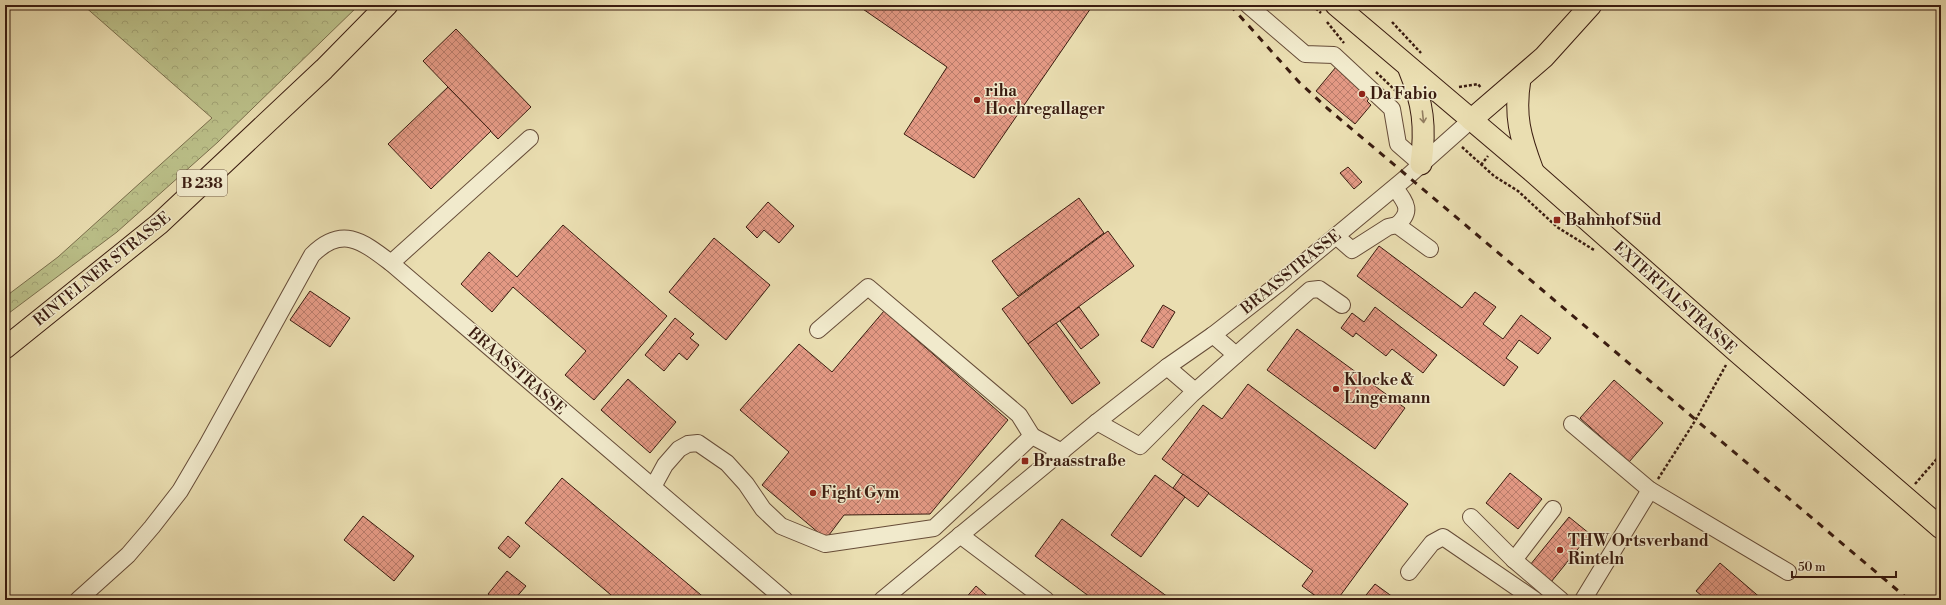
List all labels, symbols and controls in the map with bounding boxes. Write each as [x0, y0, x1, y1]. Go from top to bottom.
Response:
place label: riha Hochregallager [985, 81, 1105, 119]
place label: Da Fabio [1370, 84, 1437, 104]
marker: Da Fabio [1357, 89, 1367, 99]
marker: riha Hochregallager [972, 95, 982, 105]
one-way arrow [1419, 111, 1427, 124]
road number: B 238 [177, 170, 227, 196]
street label: RINTELNER STRASSE [29, 207, 175, 331]
place label: Bahnhof Süd [1565, 210, 1662, 230]
marker: Bahnhof Süd [1552, 215, 1562, 225]
street label: BRAASSTRASSE [1236, 225, 1345, 319]
street label: EXTERTALSTRASSE [1609, 237, 1741, 359]
street label: BRAASSTRASSE [463, 322, 570, 419]
place label: Klocke & Lingemann [1344, 370, 1430, 408]
marker: Klocke & Lingemann [1331, 384, 1341, 394]
place label: Braasstraße [1033, 451, 1126, 471]
marker: Braasstraße [1020, 456, 1030, 466]
place label: Fight Gym [821, 483, 900, 503]
marker: Fight Gym [808, 488, 818, 498]
place label: THW Ortsverband Rinteln [1568, 531, 1709, 569]
marker: THW Ortsverband Rinteln [1555, 545, 1565, 555]
scale bar [1792, 553, 1896, 579]
text: 50 m [1798, 560, 1826, 575]

